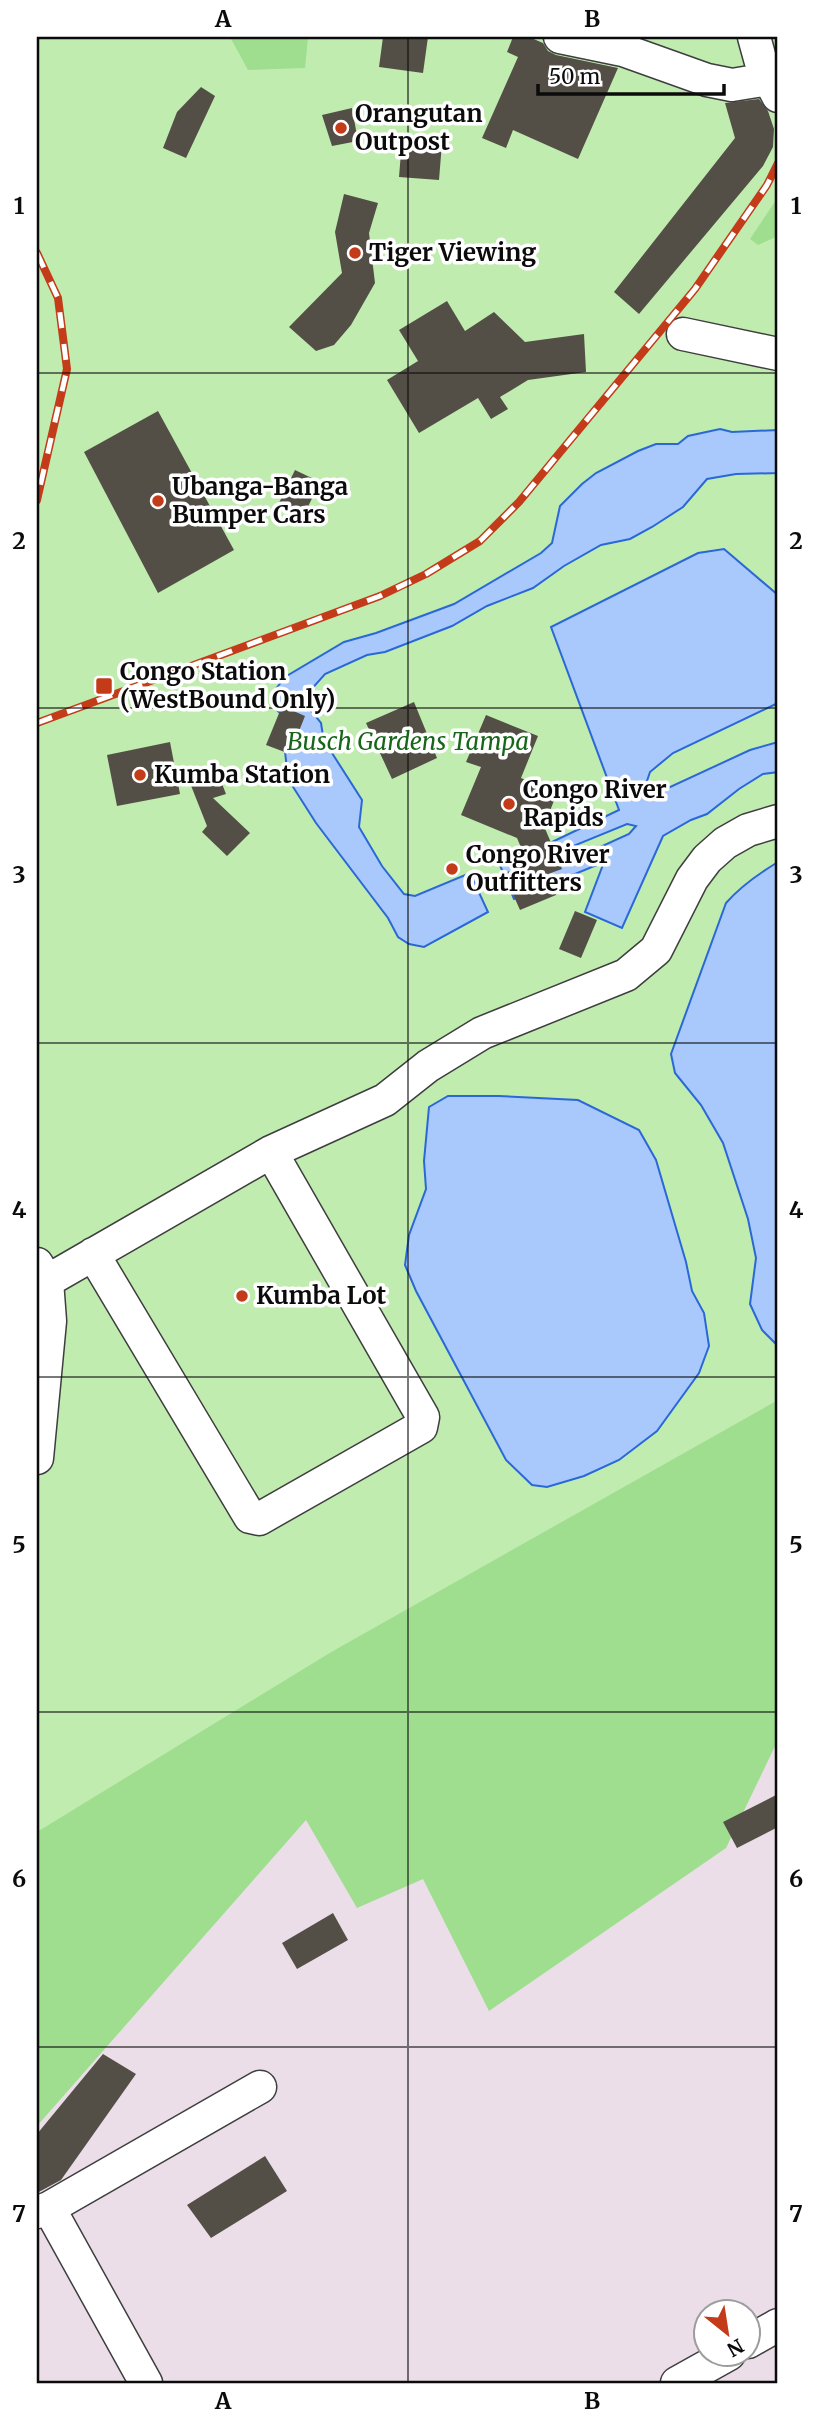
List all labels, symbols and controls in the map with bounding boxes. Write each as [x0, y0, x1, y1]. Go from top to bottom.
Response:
text: A [214, 4, 232, 33]
text: B [584, 4, 600, 33]
scale bar [538, 52, 724, 96]
text: 50 m [549, 63, 600, 90]
place label: Orangutan Outpost [355, 98, 482, 157]
marker: Orangutan Outpost [333, 120, 349, 136]
text: 1 [14, 191, 25, 220]
text: 1 [791, 191, 802, 220]
place label: Tiger Viewing [369, 237, 536, 268]
marker: Tiger Viewing [347, 245, 363, 261]
place label: Ubanga-Banga Bumper Cars [172, 471, 348, 530]
marker: Ubanga-Banga Bumper Cars [150, 493, 166, 509]
text: 2 [12, 526, 26, 555]
text: 2 [789, 526, 803, 555]
place label: Congo Station (WestBound Only) [120, 656, 335, 715]
marker: Congo Station (WestBound Only) [94, 676, 114, 696]
park label: Busch Gardens Tampa [287, 726, 529, 757]
place label: Kumba Station [154, 759, 330, 790]
marker: Kumba Station [132, 767, 148, 783]
place label: Congo River Rapids [523, 774, 667, 833]
marker: Congo River Rapids [501, 796, 517, 812]
place label: Congo River Outfitters [466, 839, 610, 898]
text: 3 [12, 860, 26, 889]
text: 3 [789, 860, 803, 889]
marker: Congo River Outfitters [444, 861, 460, 877]
text: 4 [12, 1195, 27, 1224]
text: 4 [789, 1195, 804, 1224]
place label: Kumba Lot [256, 1280, 386, 1311]
marker: Kumba Lot [234, 1288, 250, 1304]
text: 5 [12, 1530, 26, 1559]
text: 5 [789, 1530, 803, 1559]
text: 6 [12, 1864, 26, 1893]
text: 6 [789, 1864, 803, 1893]
text: 7 [12, 2199, 26, 2228]
text: 7 [789, 2199, 803, 2228]
north arrow [692, 2298, 762, 2368]
text: N [723, 2334, 748, 2362]
text: A [214, 2386, 232, 2415]
text: B [584, 2386, 600, 2415]

